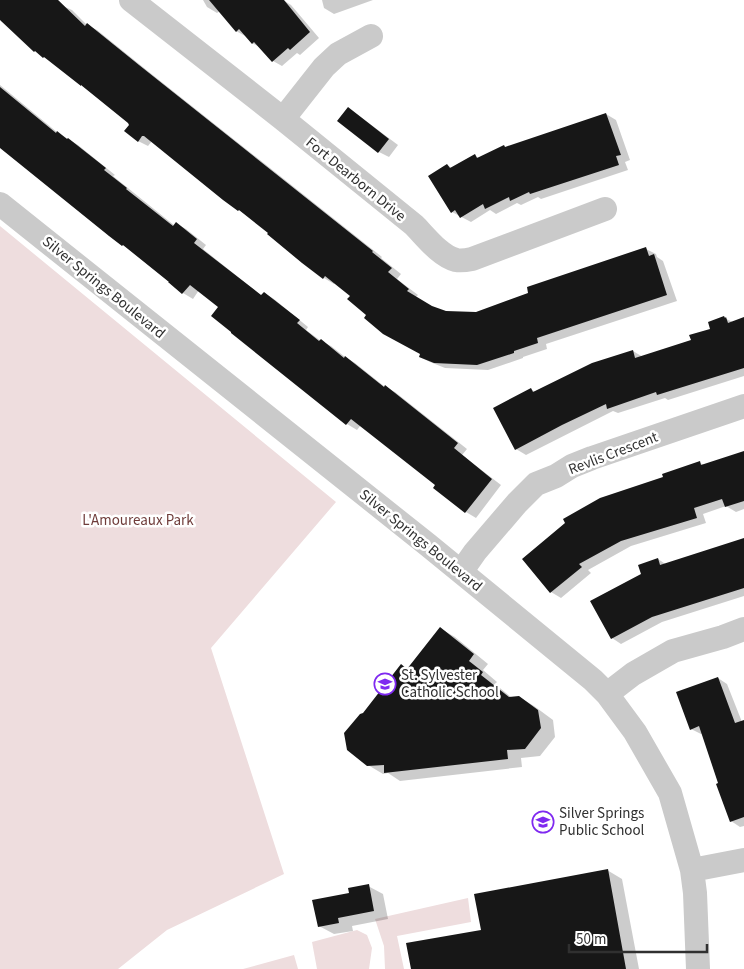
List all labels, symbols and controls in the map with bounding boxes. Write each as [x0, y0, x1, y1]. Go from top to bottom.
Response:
street label: Fort Dearborn Drive [301, 132, 410, 226]
street label: Silver Springs Boulevard [38, 231, 170, 344]
street label: Revlis Crescent [565, 427, 661, 480]
street label: Silver Springs Boulevard [355, 484, 487, 597]
park label: L'Amoureaux Park [82, 510, 194, 531]
place label: St. Sylvester Catholic School [401, 665, 499, 703]
school or university icon: St. Sylvester Catholic School [373, 672, 397, 696]
place label: Silver Springs Public School [559, 803, 645, 841]
school or university icon: Silver Springs Public School [531, 810, 555, 834]
scale bar [569, 922, 706, 954]
text: 50 m [576, 929, 606, 950]

